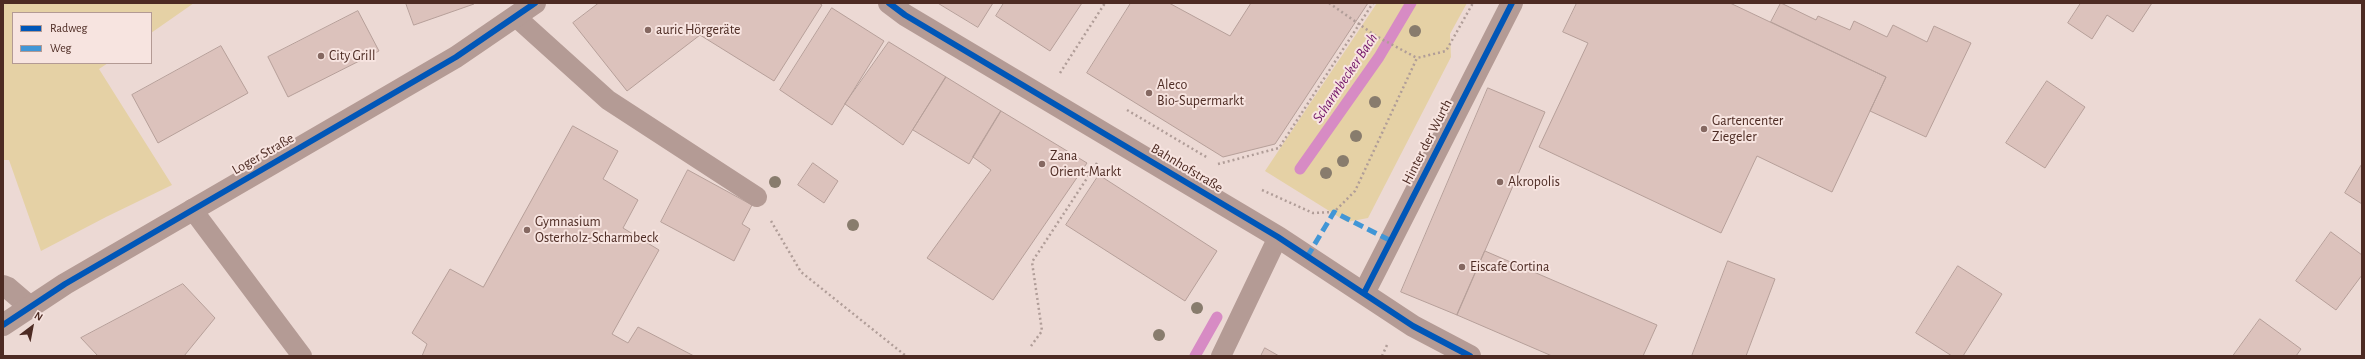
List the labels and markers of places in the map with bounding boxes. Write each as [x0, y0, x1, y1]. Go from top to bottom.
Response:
place label: auric Hörgeräte [656, 22, 740, 38]
marker: auric Hörgeräte [643, 25, 653, 35]
place label: City Grill [329, 48, 375, 64]
marker: City Grill [316, 51, 326, 61]
place label: Aleco Bio-Supermarkt [1157, 77, 1244, 110]
marker: Aleco Bio-Supermarkt [1144, 88, 1154, 98]
place label: Gartencenter Ziegeler [1712, 113, 1783, 146]
marker: Gartencenter Ziegeler [1699, 124, 1709, 134]
place label: Zana Orient-Markt [1050, 148, 1121, 180]
marker: Zana Orient-Markt [1037, 159, 1047, 169]
place label: Akropolis [1508, 174, 1560, 190]
marker: Akropolis [1495, 177, 1505, 187]
place label: Gymnasium Osterholz-Scharmbeck [535, 214, 658, 246]
marker: Gymnasium Osterholz-Scharmbeck [522, 225, 532, 235]
place label: Eiscafe Cortina [1470, 259, 1549, 275]
marker: Eiscafe Cortina [1457, 262, 1467, 272]

